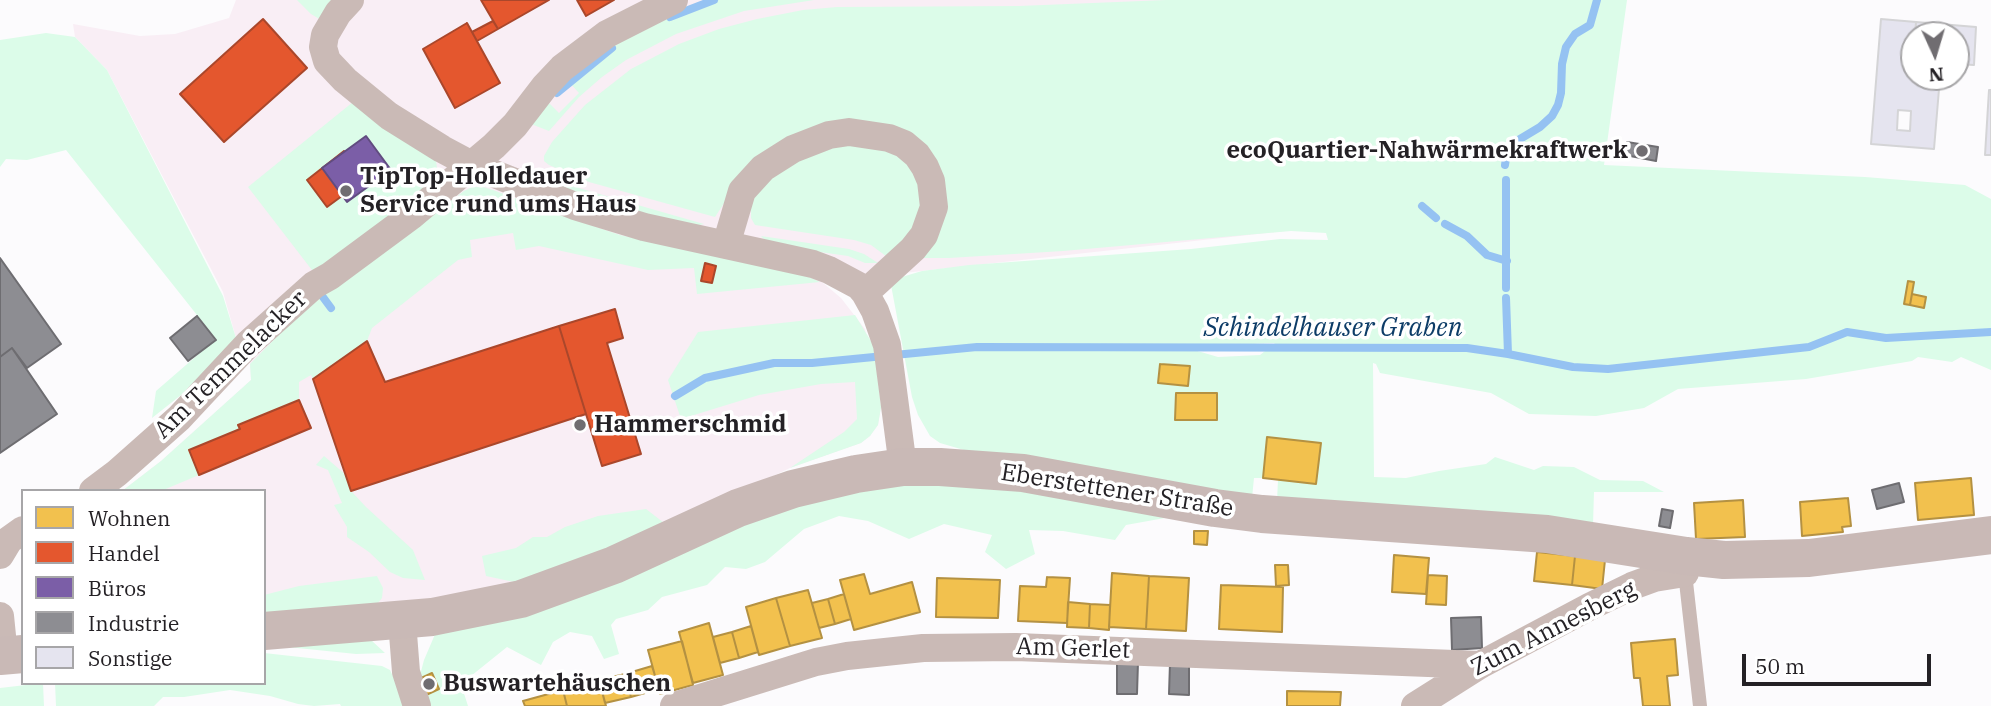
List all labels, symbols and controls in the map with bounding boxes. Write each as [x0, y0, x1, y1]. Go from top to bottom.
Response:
north arrow [1900, 21, 1970, 91]
text: N [1928, 62, 1945, 87]
place label: ecoQuartier-Nahwärmekraftwerk [1226, 137, 1628, 165]
marker: ecoQuartier-Nahwärmekraftwerk [1634, 143, 1650, 159]
place label: TipTop-Holledauer Service rund ums Haus [360, 163, 636, 219]
marker: TipTop-Holledauer Service rund ums Haus [338, 183, 354, 199]
street label: Am Temmelacker [149, 285, 313, 445]
water label: Schindelhauser Graben [1204, 312, 1462, 344]
place label: Hammerschmid [594, 411, 786, 439]
marker: Hammerschmid [572, 417, 588, 433]
street label: Eberstettener Straße [999, 458, 1235, 524]
legend [21, 489, 266, 685]
text: Wohnen [88, 504, 170, 532]
text: Handel [88, 539, 160, 567]
text: Büros [88, 574, 146, 602]
street label: Zum Annesberg [1467, 575, 1641, 683]
text: Industrie [88, 609, 179, 637]
street label: Am Gerlet [1015, 633, 1131, 665]
scale bar [1746, 640, 1935, 684]
text: Sonstige [88, 644, 172, 672]
text: 50 m [1755, 652, 1805, 680]
place label: Buswartehäuschen [443, 670, 671, 698]
marker: Buswartehäuschen [421, 676, 437, 692]

